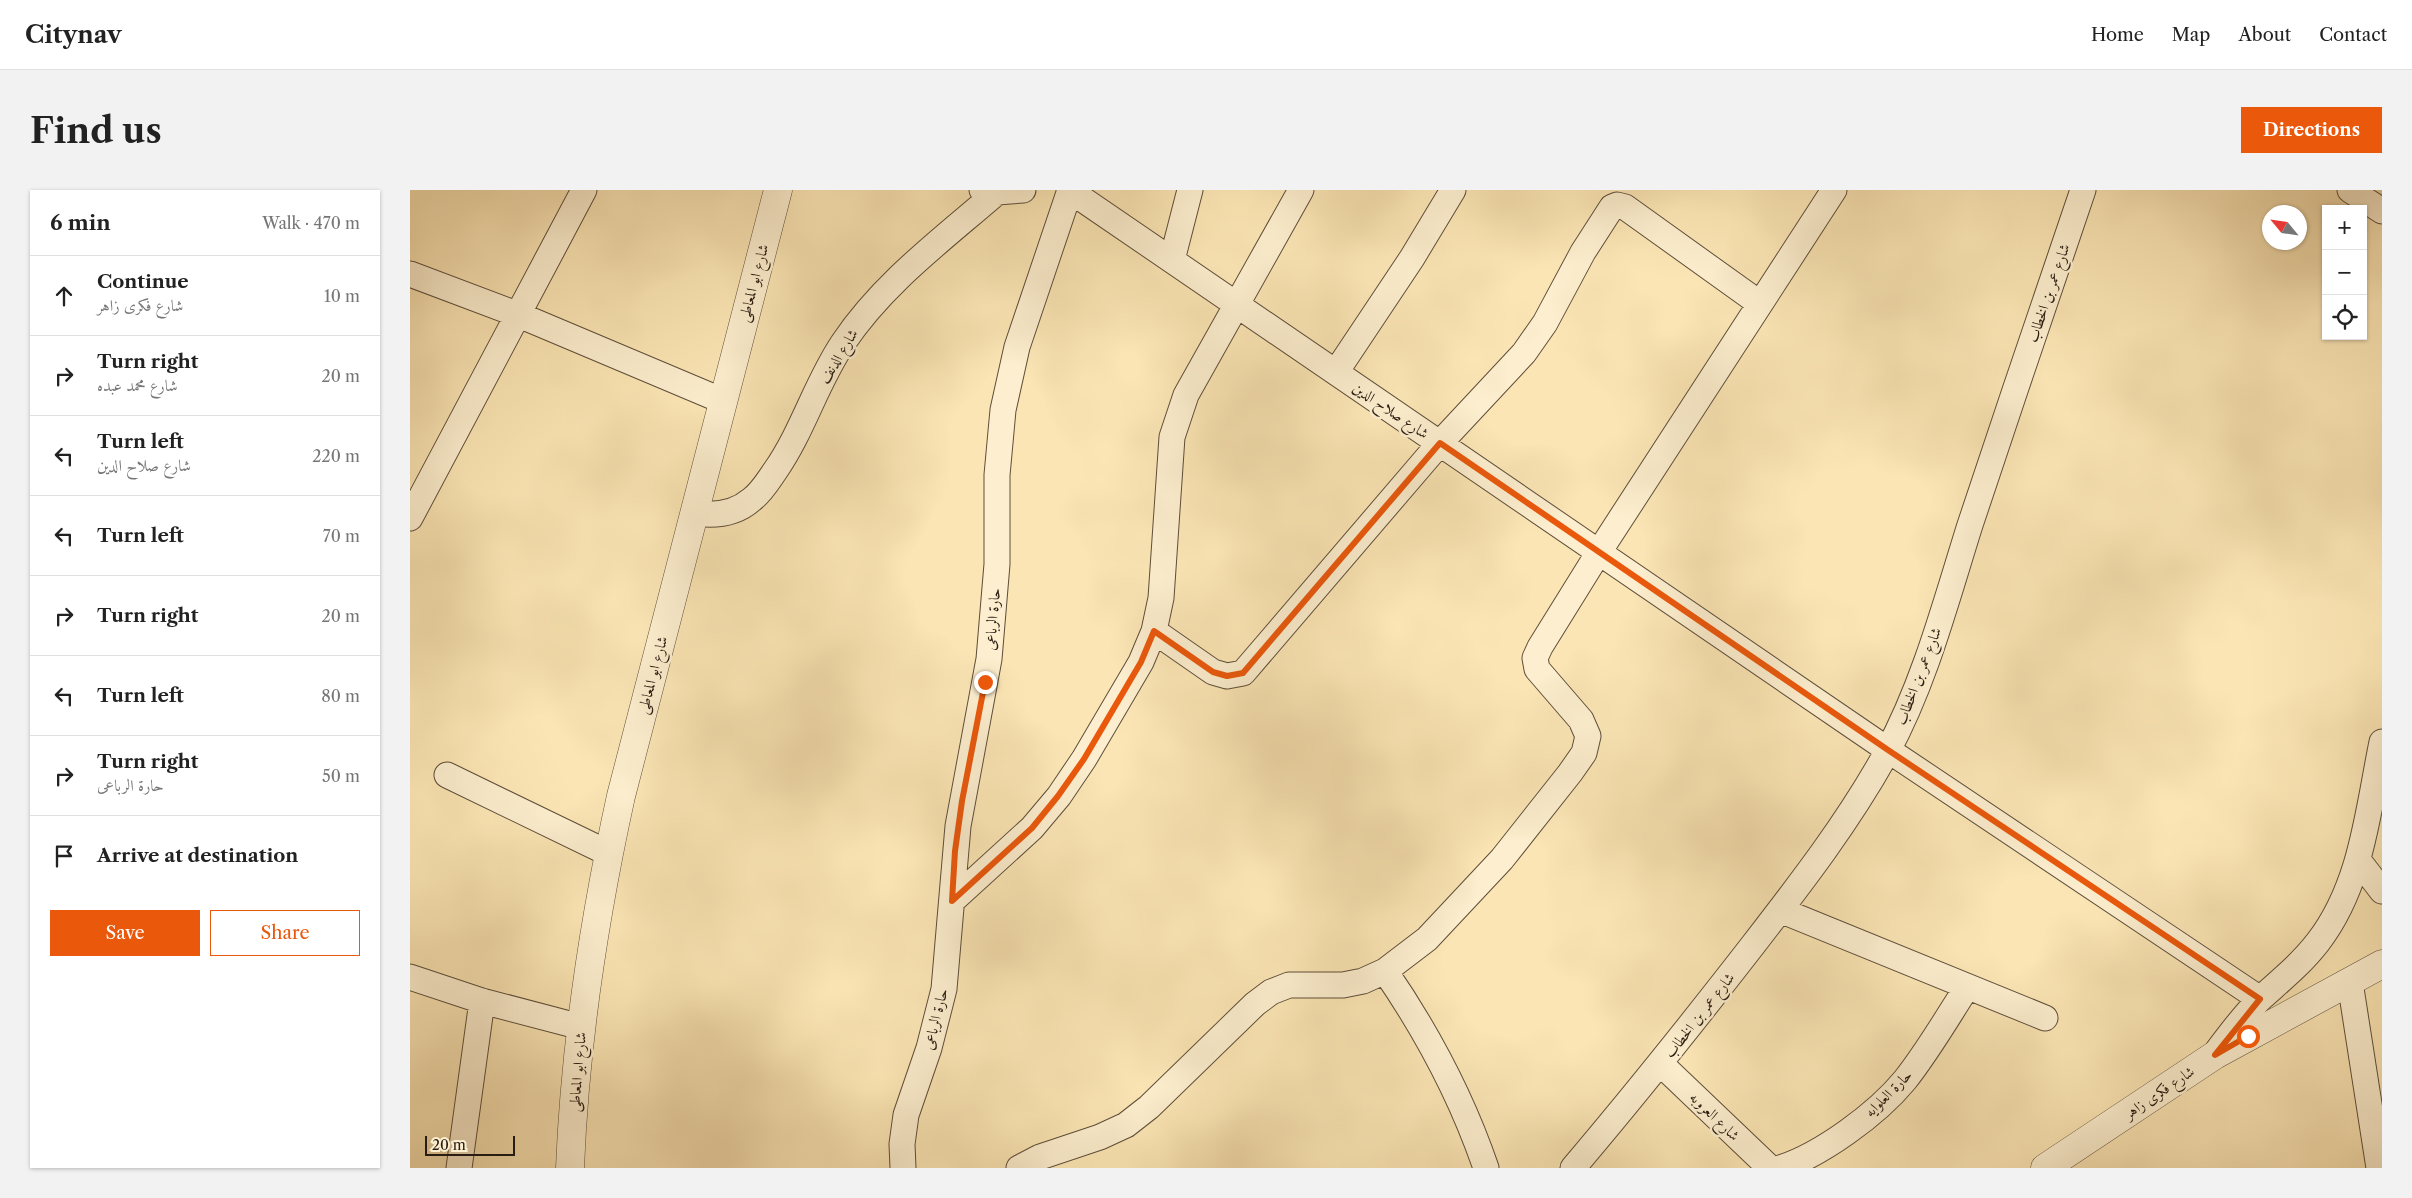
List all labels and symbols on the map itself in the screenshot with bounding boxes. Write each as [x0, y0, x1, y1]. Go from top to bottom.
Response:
north arrow [2262, 205, 2307, 250]
street label: شارع عمر بن الخطاب [2022, 241, 2078, 346]
street label: شارع ابو المعاطى [733, 242, 776, 325]
street label: شارع الدنف [814, 325, 865, 389]
street label: شارع صلاح الدين [1347, 377, 1433, 446]
street label: حارة الرباعى [980, 587, 1004, 651]
street label: شارع عمر بن الخطاب [1891, 624, 1949, 729]
street label: شارع ابو المعاطى [632, 634, 675, 717]
route end [974, 671, 997, 694]
street label: شارع عمر بن الخطاب [1660, 968, 1741, 1064]
street label: حارة الرباعى [918, 986, 952, 1052]
route start [2237, 1025, 2260, 1048]
street label: شارع ابو المعاطى [564, 1031, 594, 1113]
street label: شارع فكرى زاهر [2118, 1061, 2200, 1127]
street label: حارة العلوايه [1860, 1065, 1916, 1121]
street label: شارع العروبه [1683, 1088, 1744, 1147]
scale bar [425, 1133, 515, 1156]

